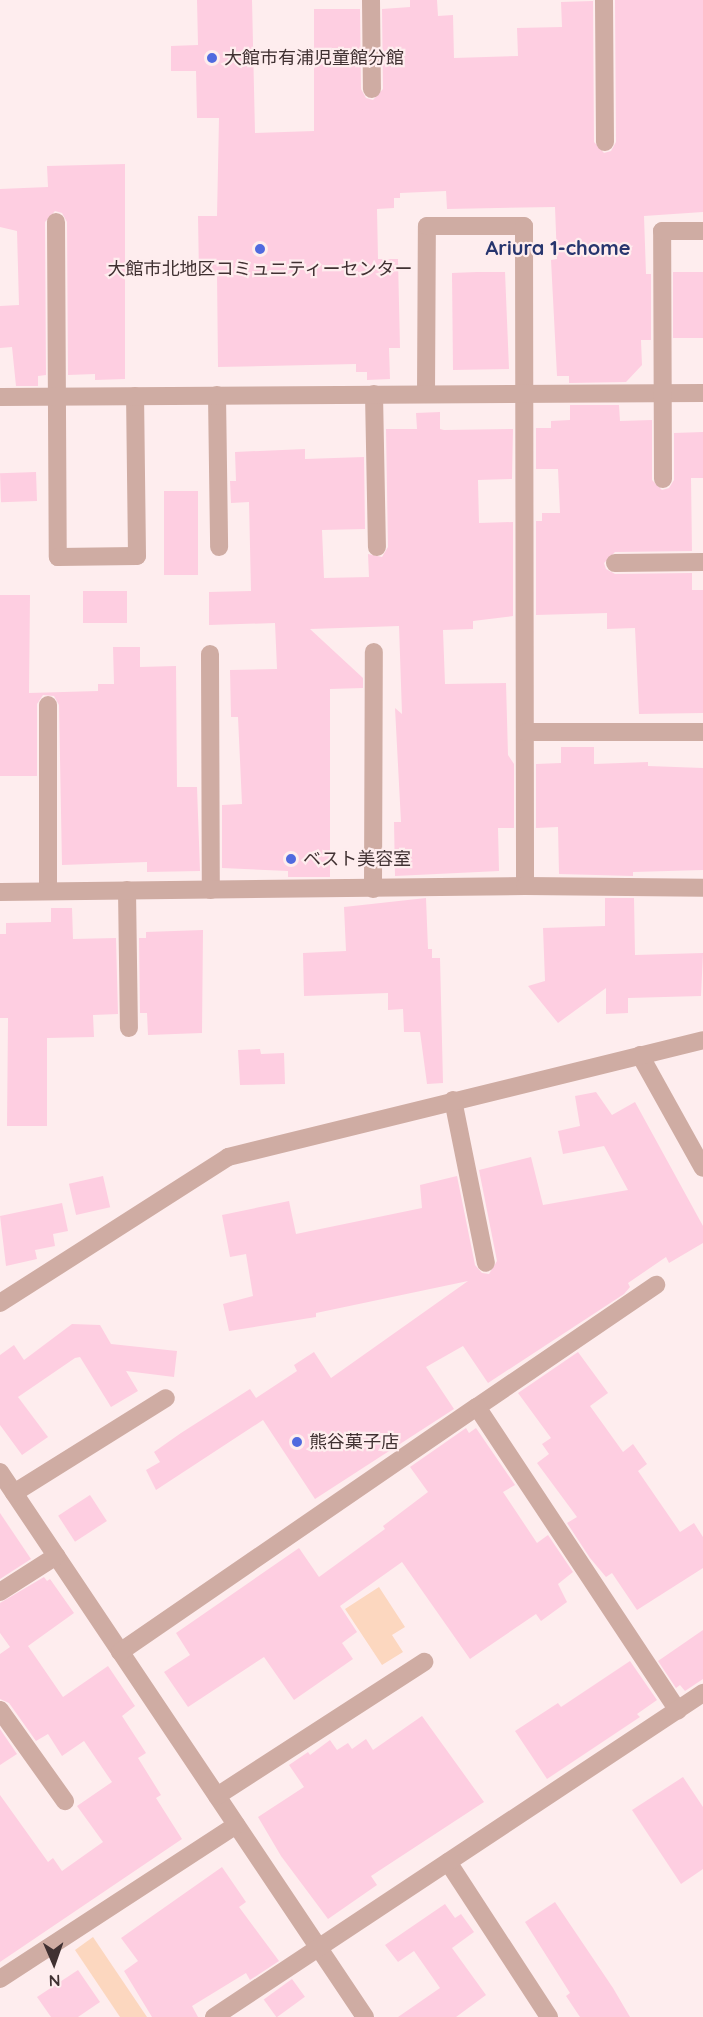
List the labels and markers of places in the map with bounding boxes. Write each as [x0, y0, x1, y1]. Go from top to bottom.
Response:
place label: 大館市有浦児童館分館 [224, 47, 404, 69]
marker: 大館市有浦児童館分館 [205, 51, 219, 65]
marker: 大館市北地区コミュニティーセンター [253, 242, 267, 256]
place label: 大館市北地区コミュニティーセンター [107, 258, 413, 280]
place label: ベスト美容室 [303, 848, 411, 870]
marker: ベスト美容室 [284, 852, 298, 866]
place label: 熊谷菓子店 [309, 1431, 399, 1453]
marker: 熊谷菓子店 [290, 1435, 304, 1449]

